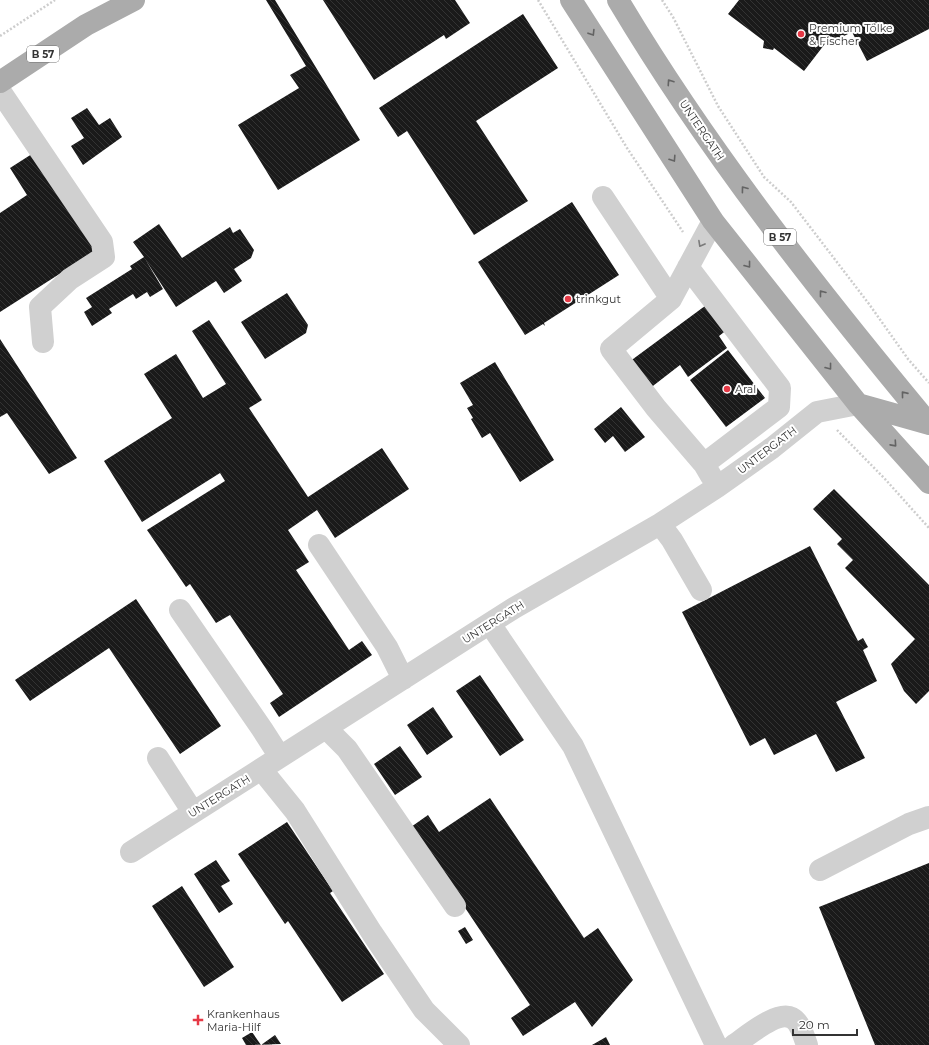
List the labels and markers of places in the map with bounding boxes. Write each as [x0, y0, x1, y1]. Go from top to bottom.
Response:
place label: Premium Tölke & Fischer [809, 21, 893, 48]
marker: Premium Tölke & Fischer [796, 29, 806, 39]
place label: trinkgut [576, 292, 621, 306]
marker: trinkgut [563, 294, 573, 304]
place label: Aral [735, 382, 756, 396]
marker: Aral [722, 384, 732, 394]
place label: Krankenhaus Maria-Hilf [207, 1007, 280, 1034]
marker: Krankenhaus Maria-Hilf [192, 1014, 204, 1026]

